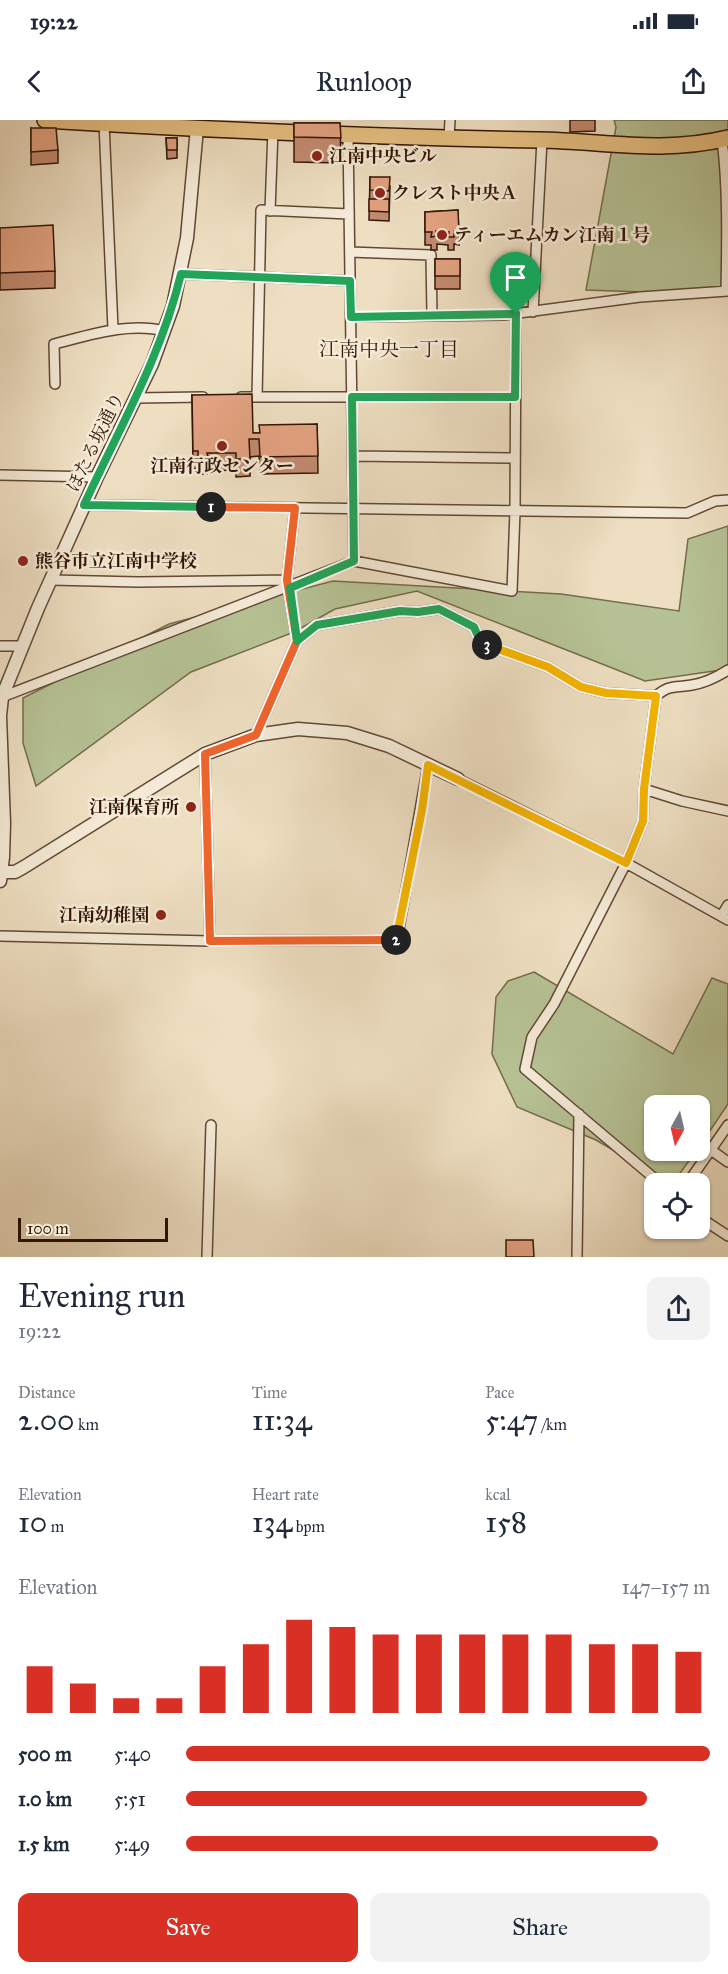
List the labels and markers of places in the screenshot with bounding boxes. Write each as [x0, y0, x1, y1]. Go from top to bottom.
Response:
place label: 江南中央ビル [329, 145, 437, 167]
marker: 江南中央ビル [310, 149, 324, 163]
place label: クレスト中央Ａ [392, 182, 517, 204]
marker: クレスト中央Ａ [373, 186, 387, 200]
place label: ティーエムカン江南１号 [454, 224, 651, 246]
marker: ティーエムカン江南１号 [435, 228, 449, 242]
pin [490, 252, 541, 314]
marker: 江南行政センター [215, 439, 229, 453]
place label: 江南行政センター [150, 455, 294, 477]
pin: 1 [196, 492, 226, 522]
place label: 熊谷市立江南中学校 [35, 550, 197, 572]
marker: 熊谷市立江南中学校 [16, 554, 30, 568]
pin: 3 [472, 630, 502, 660]
place label: 江南保育所 [89, 796, 179, 818]
marker: 江南保育所 [184, 800, 198, 814]
place label: 江南幼稚園 [59, 904, 149, 926]
marker: 江南幼稚園 [154, 908, 168, 922]
pin: 2 [381, 925, 411, 955]

